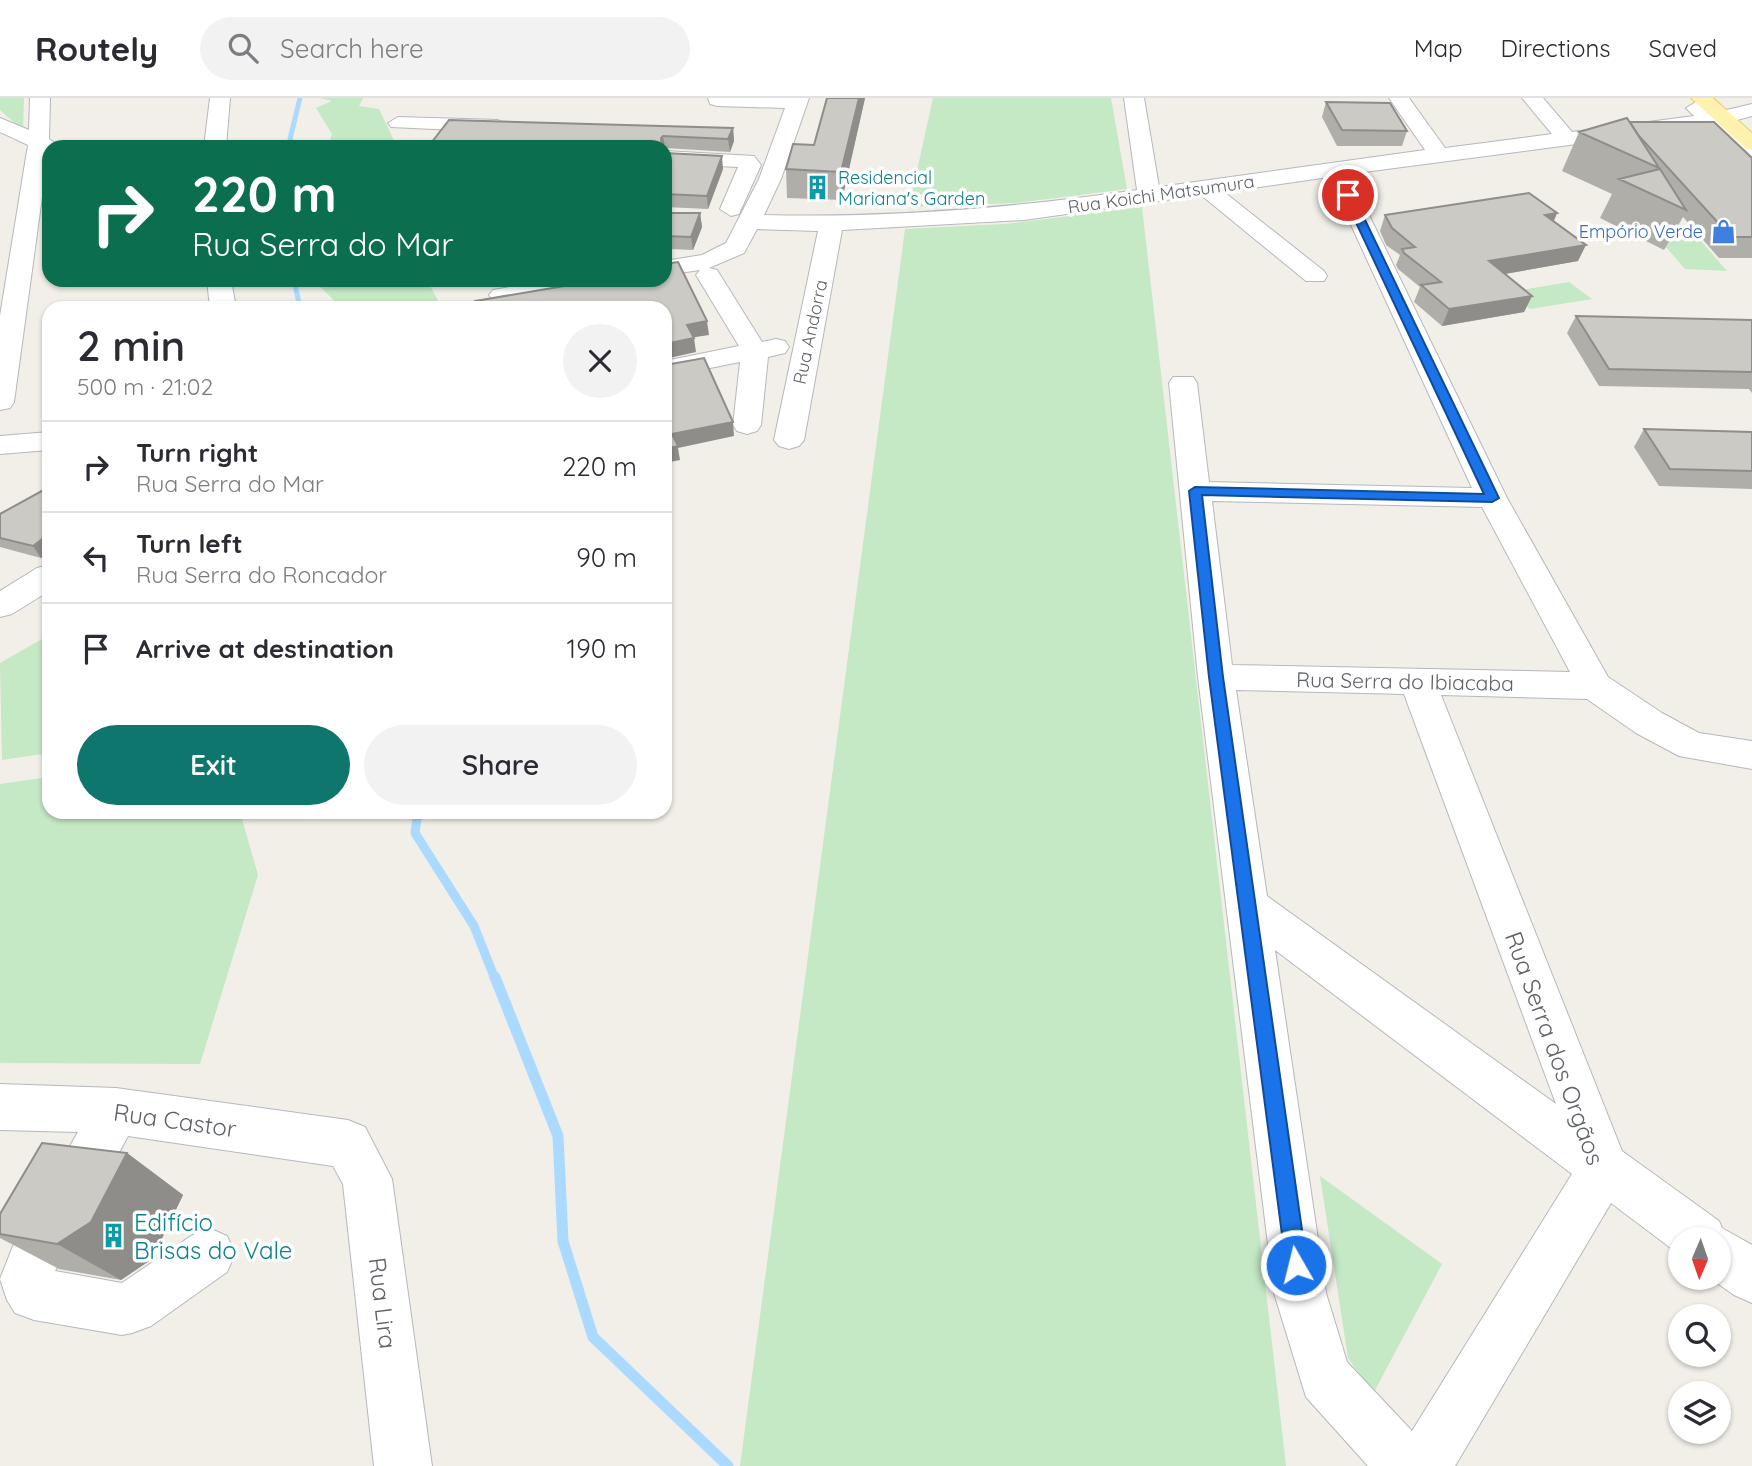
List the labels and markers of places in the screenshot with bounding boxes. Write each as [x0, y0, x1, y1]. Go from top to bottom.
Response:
pin [1318, 165, 1378, 225]
place label: Residencial Mariana's Garden [838, 166, 985, 210]
building icon: Residencial Mariana's Garden [804, 173, 832, 201]
shop icon: Empório Verde [1709, 217, 1737, 245]
place label: Empório Verde [1579, 220, 1703, 243]
place label: Edifício Brisas do Vale [134, 1207, 292, 1265]
building icon: Edifício Brisas do Vale [100, 1222, 128, 1250]

